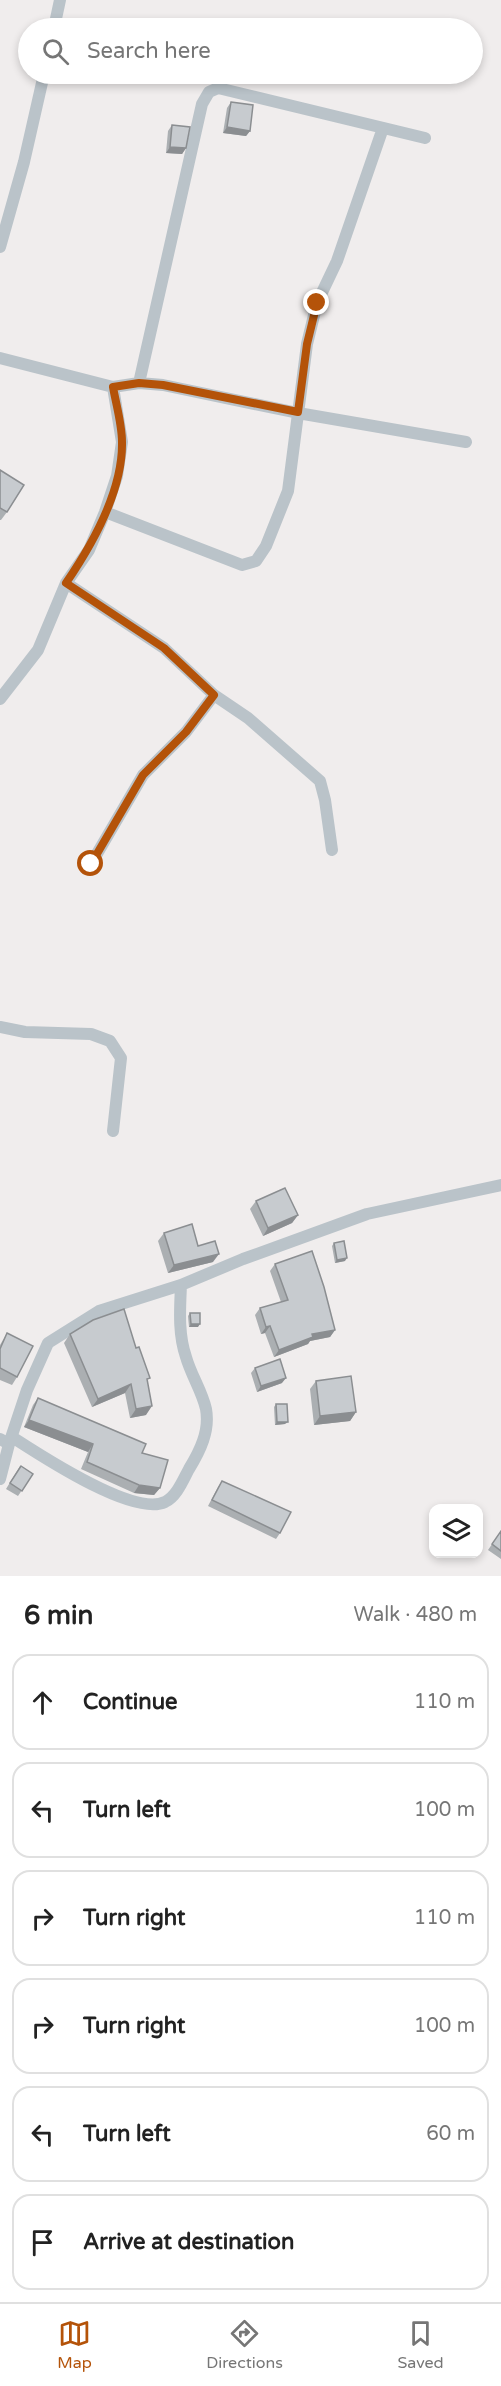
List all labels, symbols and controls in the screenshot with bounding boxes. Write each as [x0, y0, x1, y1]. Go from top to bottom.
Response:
search box [18, 18, 483, 84]
icon: search [39, 35, 72, 68]
text: Search here [87, 38, 211, 64]
route end [303, 289, 329, 315]
route start [77, 850, 103, 876]
map controls [429, 1504, 483, 1558]
button: layers [429, 1504, 483, 1558]
text: 6 min [24, 1600, 93, 1631]
text: Walk · 480 m [354, 1603, 477, 1627]
icon: ahead [26, 1686, 59, 1719]
text: Continue [83, 1689, 178, 1715]
text: 110 m [414, 1690, 475, 1714]
icon: left [26, 1794, 59, 1827]
text: Turn left [83, 1797, 171, 1823]
text: 100 m [414, 1798, 475, 1822]
icon: right [26, 1902, 59, 1935]
text: Turn right [83, 1905, 185, 1931]
text: 110 m [414, 1906, 475, 1930]
icon: right [26, 2010, 59, 2043]
text: Turn right [83, 2013, 185, 2039]
text: 100 m [414, 2014, 475, 2038]
icon: left [26, 2118, 59, 2151]
text: Turn left [83, 2121, 171, 2147]
text: 60 m [426, 2122, 475, 2146]
icon: arrive [26, 2226, 59, 2259]
text: Arrive at destination [83, 2229, 294, 2255]
tab: Map [57, 2317, 92, 2373]
tab: Directions [206, 2317, 283, 2373]
tab: Saved [397, 2317, 444, 2373]

